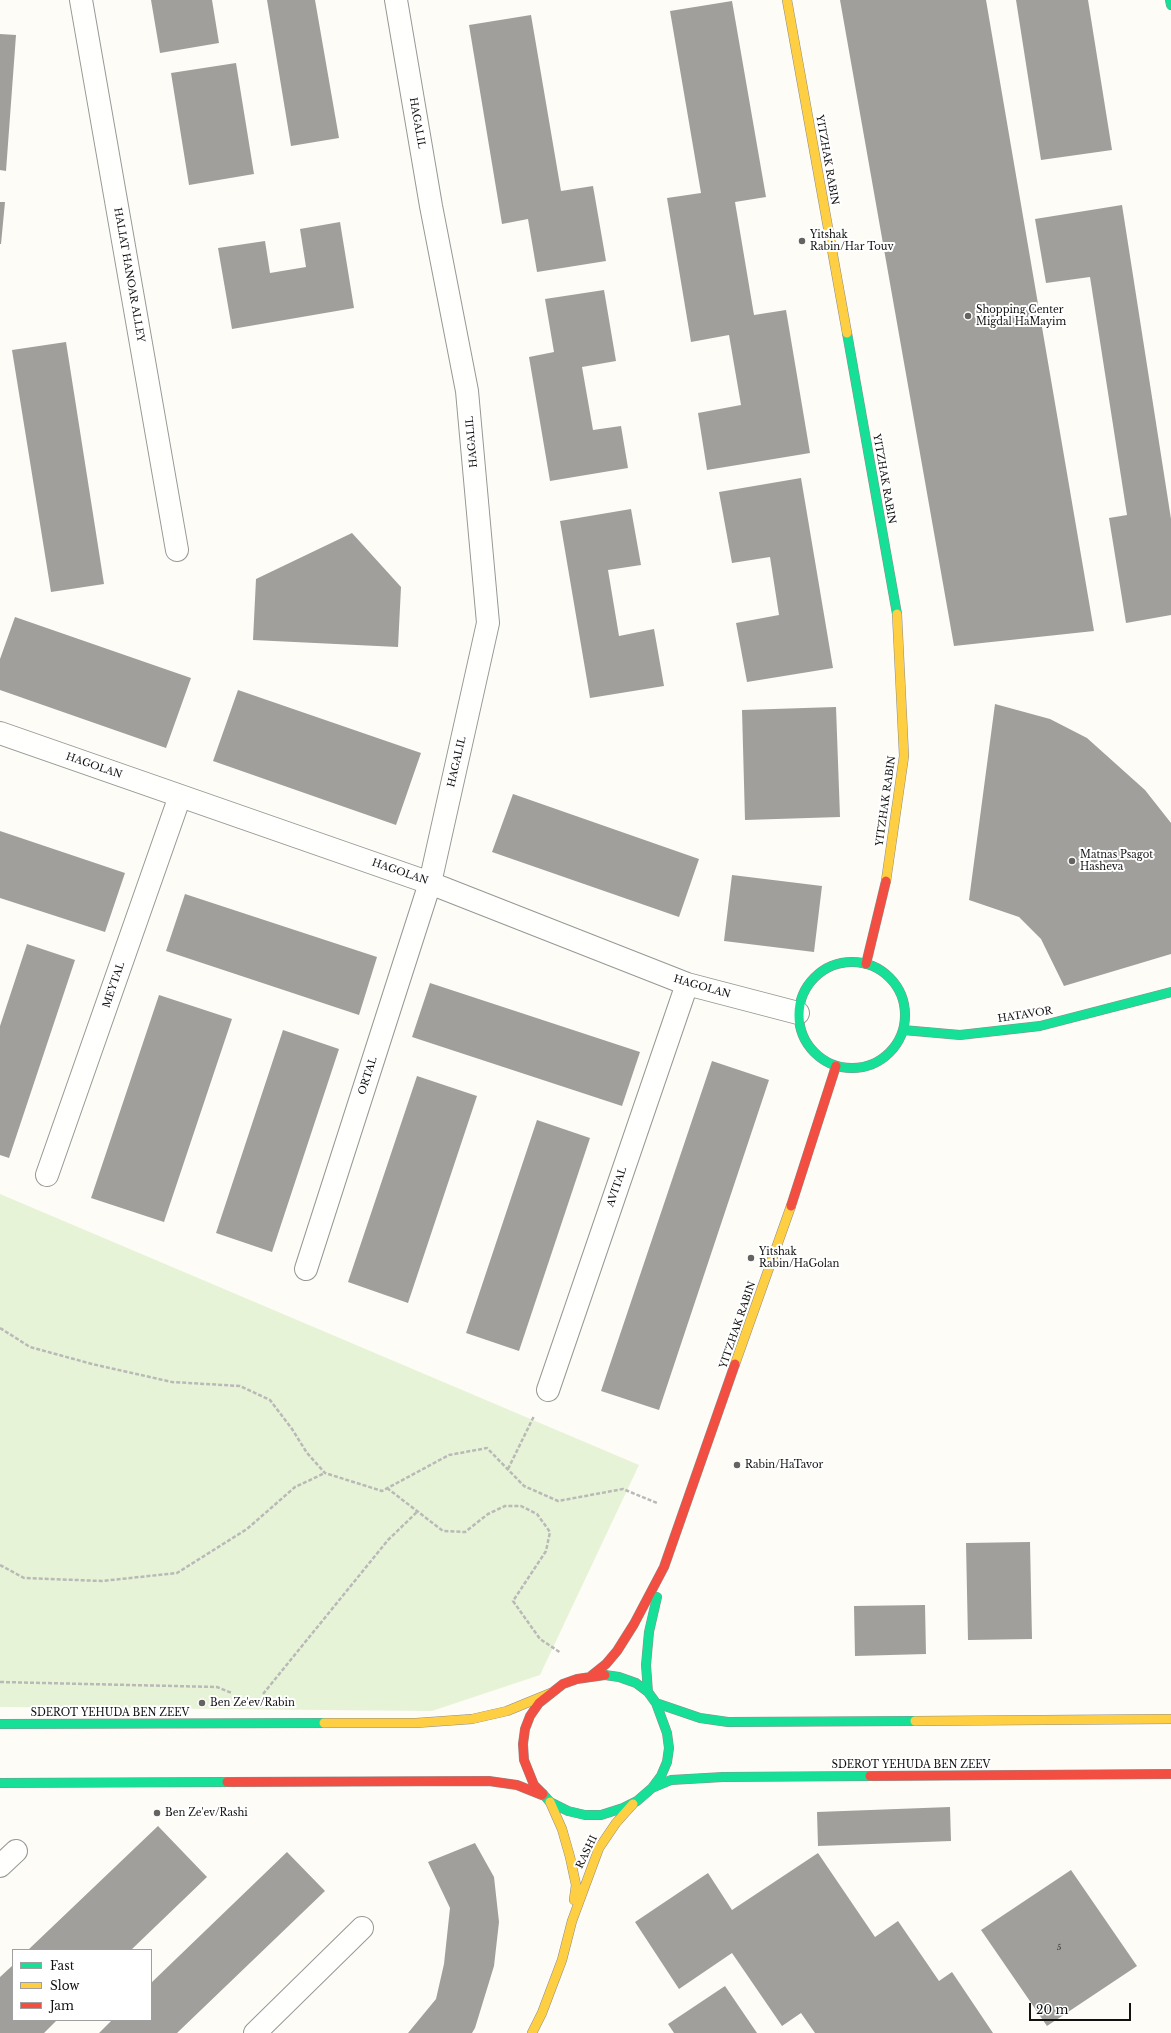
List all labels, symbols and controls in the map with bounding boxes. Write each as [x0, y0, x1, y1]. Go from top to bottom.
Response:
street label: HAGALIL [407, 96, 427, 150]
street label: YITZHAK RABIN [813, 114, 841, 206]
street label: HALIAT HANOAR ALLEY [111, 207, 147, 343]
place label: Yitshak Rabin/Har Touv [810, 229, 894, 252]
marker: Yitshak Rabin/Har Touv [797, 236, 807, 246]
place label: Shopping Center Migdal HaMayim [976, 304, 1066, 328]
marker: Shopping Center Migdal HaMayim [963, 311, 973, 321]
street label: HAGALIL [464, 416, 480, 468]
street label: YITZHAK RABIN [870, 433, 898, 525]
street label: HAGALIL [445, 735, 469, 789]
street label: HAGOLAN [64, 751, 124, 781]
street label: YITZHAK RABIN [874, 755, 898, 847]
place label: Matnas Psagot Hasheva [1080, 849, 1153, 872]
marker: Matnas Psagot Hasheva [1067, 856, 1077, 866]
street label: HAGOLAN [370, 857, 430, 887]
street label: MEYTAL [101, 960, 127, 1010]
street label: HAGOLAN [672, 973, 732, 1001]
street label: HATAVOR [997, 1005, 1053, 1025]
street label: ORTAL [356, 1055, 380, 1097]
street label: AVITAL [605, 1166, 629, 1208]
place label: Yitshak Rabin/HaGolan [759, 1246, 839, 1270]
marker: Yitshak Rabin/HaGolan [746, 1253, 756, 1263]
street label: YITZHAK RABIN [717, 1280, 759, 1370]
place label: Rabin/HaTavor [745, 1459, 823, 1471]
marker: Rabin/HaTavor [732, 1460, 742, 1470]
place label: Ben Ze'ev/Rabin [210, 1697, 295, 1709]
marker: Ben Ze'ev/Rabin [197, 1698, 207, 1708]
street label: SDEROT YEHUDA BEN ZEEV [31, 1707, 189, 1719]
street label: SDEROT YEHUDA BEN ZEEV [832, 1759, 990, 1771]
place label: Ben Ze'ev/Rashi [165, 1807, 248, 1819]
marker: Ben Ze'ev/Rashi [152, 1808, 162, 1818]
street label: RASHI [574, 1833, 600, 1871]
house number: 5 [1057, 1943, 1061, 1953]
legend [12, 1949, 152, 2021]
text: Fast [50, 1958, 74, 1973]
text: Slow [50, 1978, 79, 1993]
scale bar [1031, 1995, 1133, 2021]
text: Jam [50, 1998, 74, 2013]
text: 20 m [1036, 2002, 1068, 2017]

